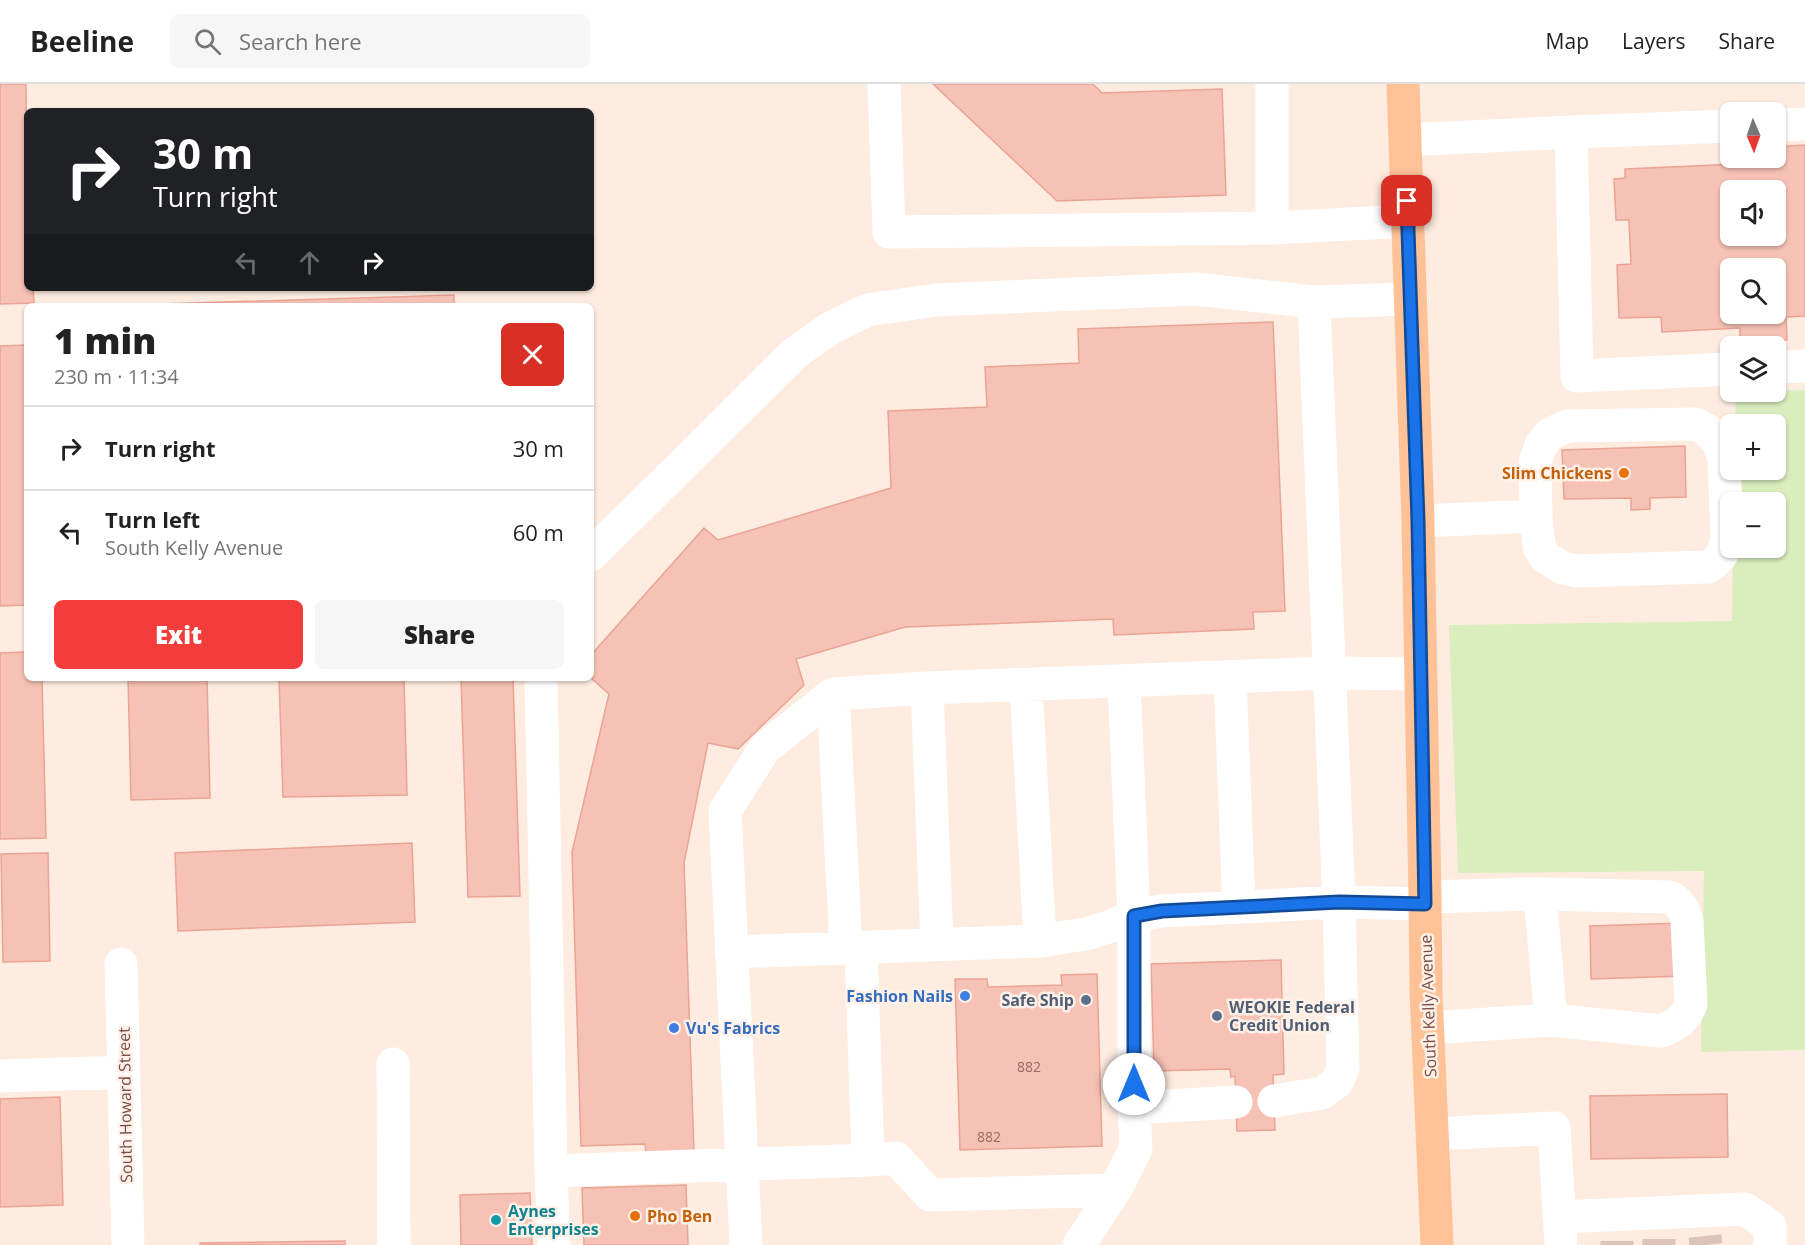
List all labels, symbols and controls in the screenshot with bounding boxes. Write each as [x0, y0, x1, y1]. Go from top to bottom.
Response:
search box [170, 14, 590, 68]
text: Beeline [30, 22, 134, 60]
icon: search [191, 25, 224, 58]
text: Search here [239, 26, 362, 56]
text: Map [1546, 27, 1589, 55]
text: Layers [1622, 27, 1686, 55]
text: Share [1719, 27, 1775, 55]
north arrow [1720, 102, 1786, 168]
map controls [1720, 102, 1786, 558]
text: 30 m [153, 124, 253, 181]
icon: right [54, 132, 132, 210]
pin [1381, 175, 1432, 226]
text: Turn right [153, 178, 278, 215]
button: sound [1720, 180, 1786, 246]
icon: arrive [1390, 184, 1423, 217]
icon: left [230, 246, 263, 279]
icon: ahead [293, 246, 326, 279]
icon: right [356, 246, 389, 279]
button: search [1720, 258, 1786, 324]
text: 1 min [54, 316, 156, 365]
button: close [501, 323, 564, 386]
button: layers [1720, 336, 1786, 402]
text: 230 m · 11:34 [54, 363, 179, 390]
button: + [1720, 414, 1786, 480]
icon: right [54, 432, 87, 465]
text: Turn right [105, 433, 216, 463]
text: 30 m [513, 433, 564, 463]
place label: Slim Chickens [1502, 462, 1612, 484]
marker: Slim Chickens [1617, 466, 1631, 480]
button: − [1720, 492, 1786, 558]
text: Turn left [105, 504, 200, 534]
icon: left [54, 516, 87, 549]
text: 60 m [513, 517, 564, 547]
text: South Kelly Avenue [105, 534, 283, 561]
button: Exit [54, 600, 303, 669]
button: Share [315, 600, 564, 669]
street label: South Kelly Avenue [1415, 934, 1441, 1078]
place label: Fashion Nails [846, 985, 953, 1007]
marker: Fashion Nails [958, 989, 972, 1003]
place label: Safe Ship [1001, 989, 1074, 1011]
marker: Safe Ship [1079, 993, 1093, 1007]
place label: WEOKIE Federal Credit Union [1229, 996, 1355, 1036]
marker: WEOKIE Federal Credit Union [1210, 1009, 1224, 1023]
place label: Vu's Fabrics [686, 1017, 780, 1039]
marker: Vu's Fabrics [667, 1021, 681, 1035]
street label: South Howard Street [113, 1027, 137, 1183]
position arrow [1102, 1052, 1166, 1116]
house number: 882 [1017, 1057, 1041, 1076]
house number: 882 [977, 1127, 1001, 1146]
place label: Aynes Enterprises [508, 1200, 599, 1240]
place label: Pho Ben [647, 1205, 712, 1227]
marker: Pho Ben [628, 1209, 642, 1223]
marker: Aynes Enterprises [489, 1213, 503, 1227]

